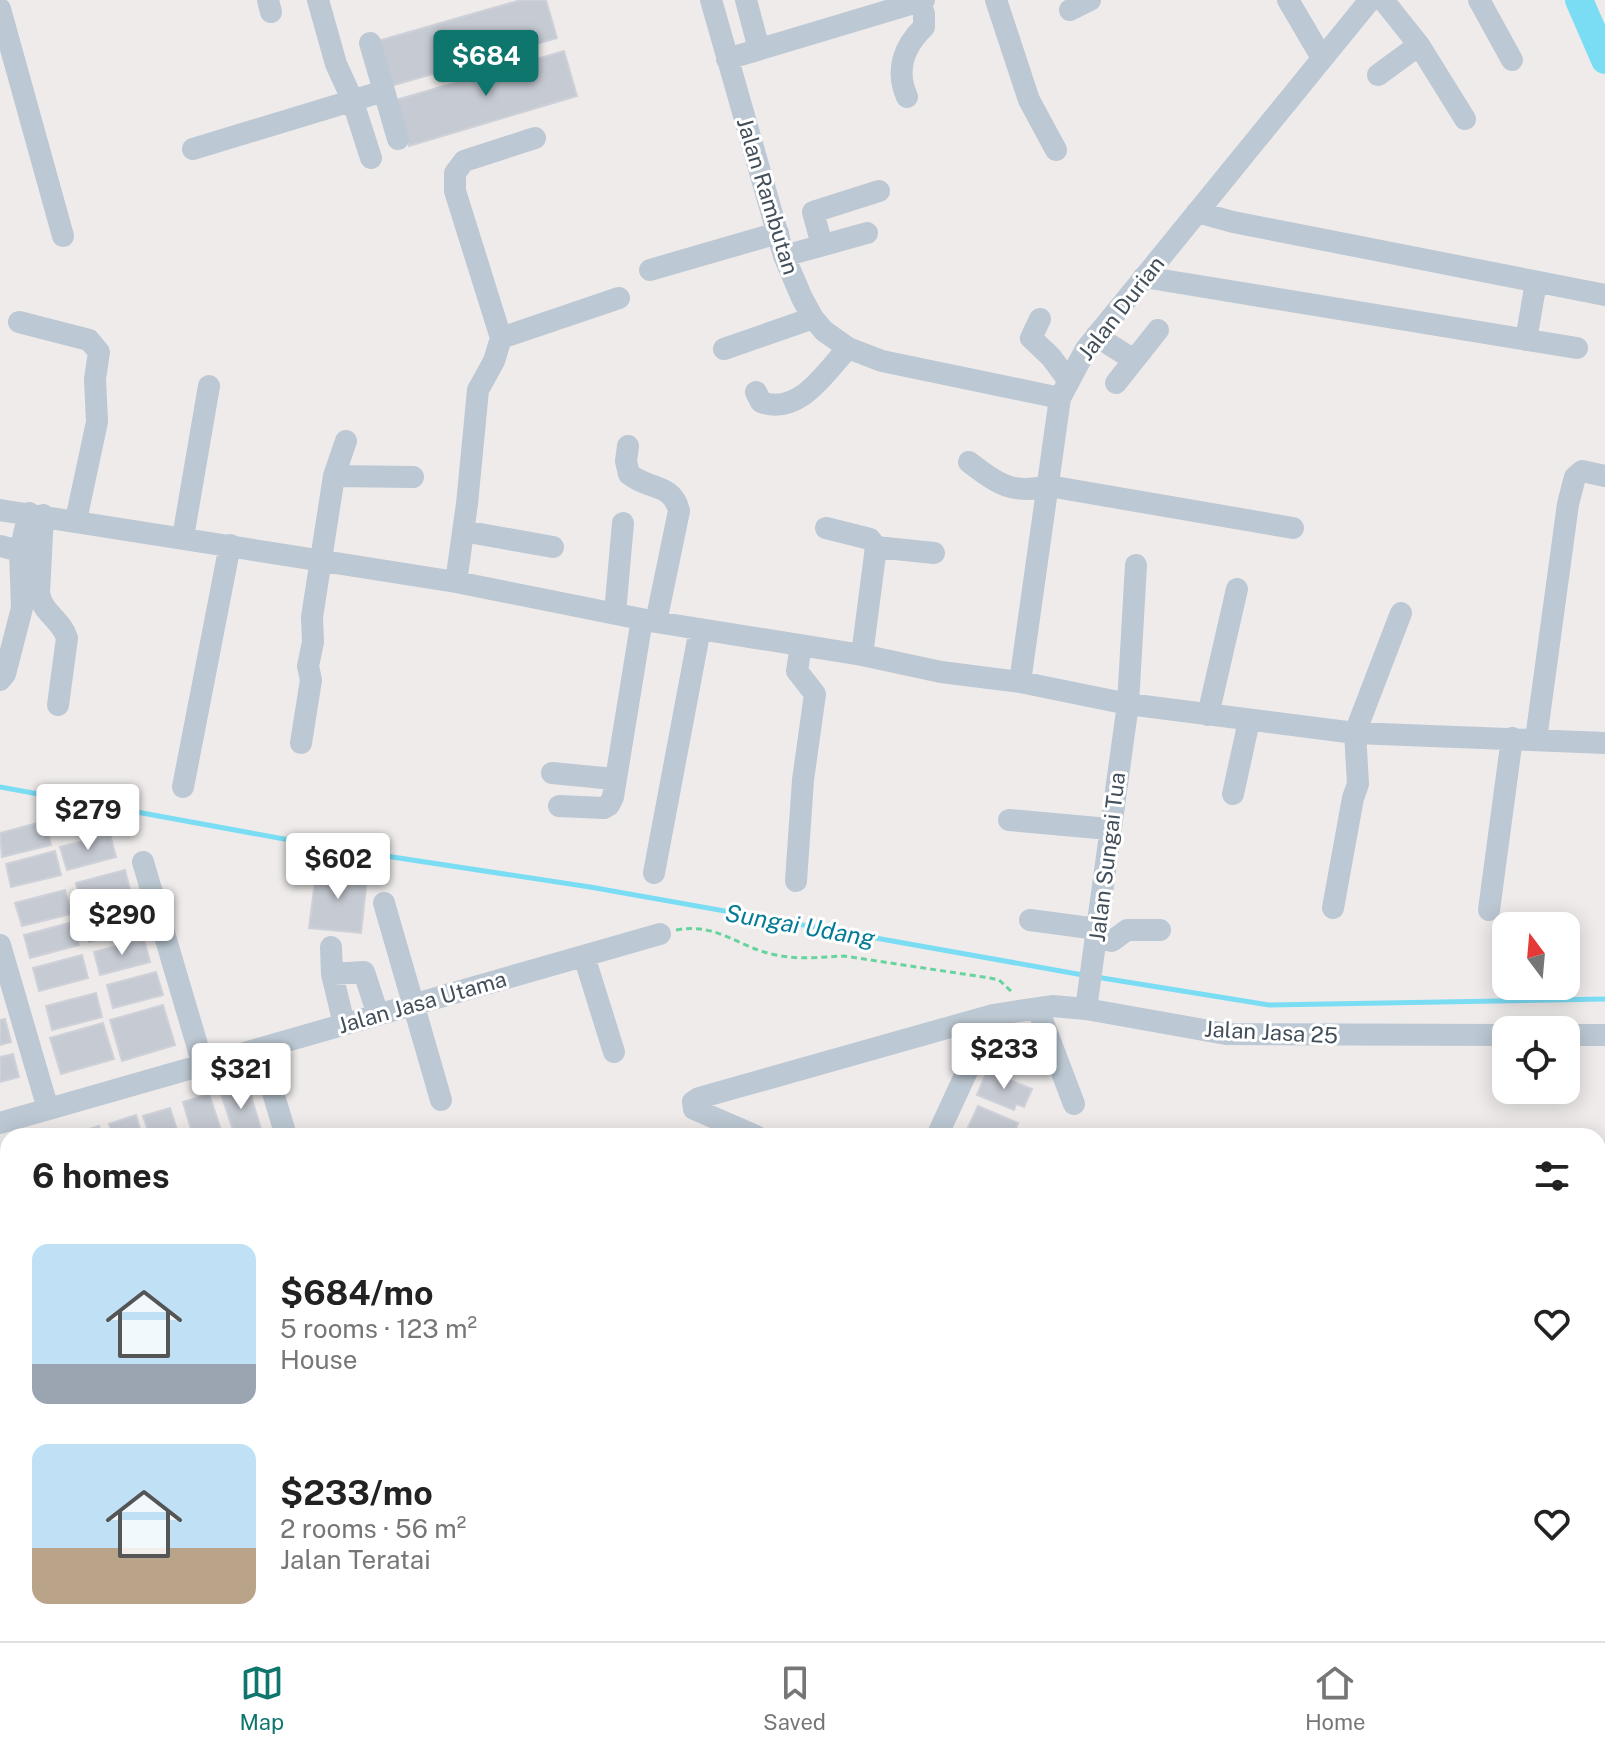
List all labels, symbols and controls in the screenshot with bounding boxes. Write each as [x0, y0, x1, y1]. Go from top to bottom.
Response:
pin: $684 [439, 30, 533, 98]
text: $684 [451, 40, 521, 71]
street label: Jalan Rambutan [732, 114, 804, 278]
street label: Jalan Durian [1072, 251, 1170, 365]
street label: Jalan Sungai Tua [1084, 771, 1130, 943]
pin: $279 [41, 784, 135, 852]
text: $279 [54, 794, 122, 825]
pin: $602 [291, 833, 385, 901]
text: $602 [304, 843, 372, 874]
pin: $290 [75, 889, 169, 957]
water label: Sungai Udang [723, 898, 878, 952]
text: $290 [88, 899, 156, 930]
north arrow [1492, 912, 1580, 1000]
map controls [1492, 912, 1580, 1104]
street label: Jalan Jasa Utama [335, 965, 509, 1039]
street label: Jalan Jasa 25 [1203, 1016, 1339, 1048]
button: locate [1492, 1016, 1580, 1104]
pin: $233 [957, 1023, 1051, 1091]
text: $233 [970, 1033, 1038, 1064]
pin: $321 [194, 1043, 288, 1111]
text: $321 [210, 1053, 272, 1084]
icon: filters [1530, 1154, 1574, 1198]
text: 6 homes [32, 1156, 170, 1196]
text: $684/mo [280, 1273, 433, 1313]
icon: home [96, 1276, 192, 1372]
icon: heart [1530, 1302, 1574, 1346]
text: 5 rooms · 123 m² [280, 1313, 477, 1344]
text: House [280, 1344, 357, 1375]
text: $233/mo [280, 1473, 433, 1513]
icon: home [96, 1476, 192, 1572]
icon: heart [1530, 1502, 1574, 1546]
text: 2 rooms · 56 m² [280, 1513, 466, 1544]
text: Jalan Teratai [280, 1544, 431, 1575]
tab: Map [239, 1661, 284, 1735]
tab: Saved [763, 1661, 826, 1735]
tab: Home [1305, 1661, 1366, 1735]

